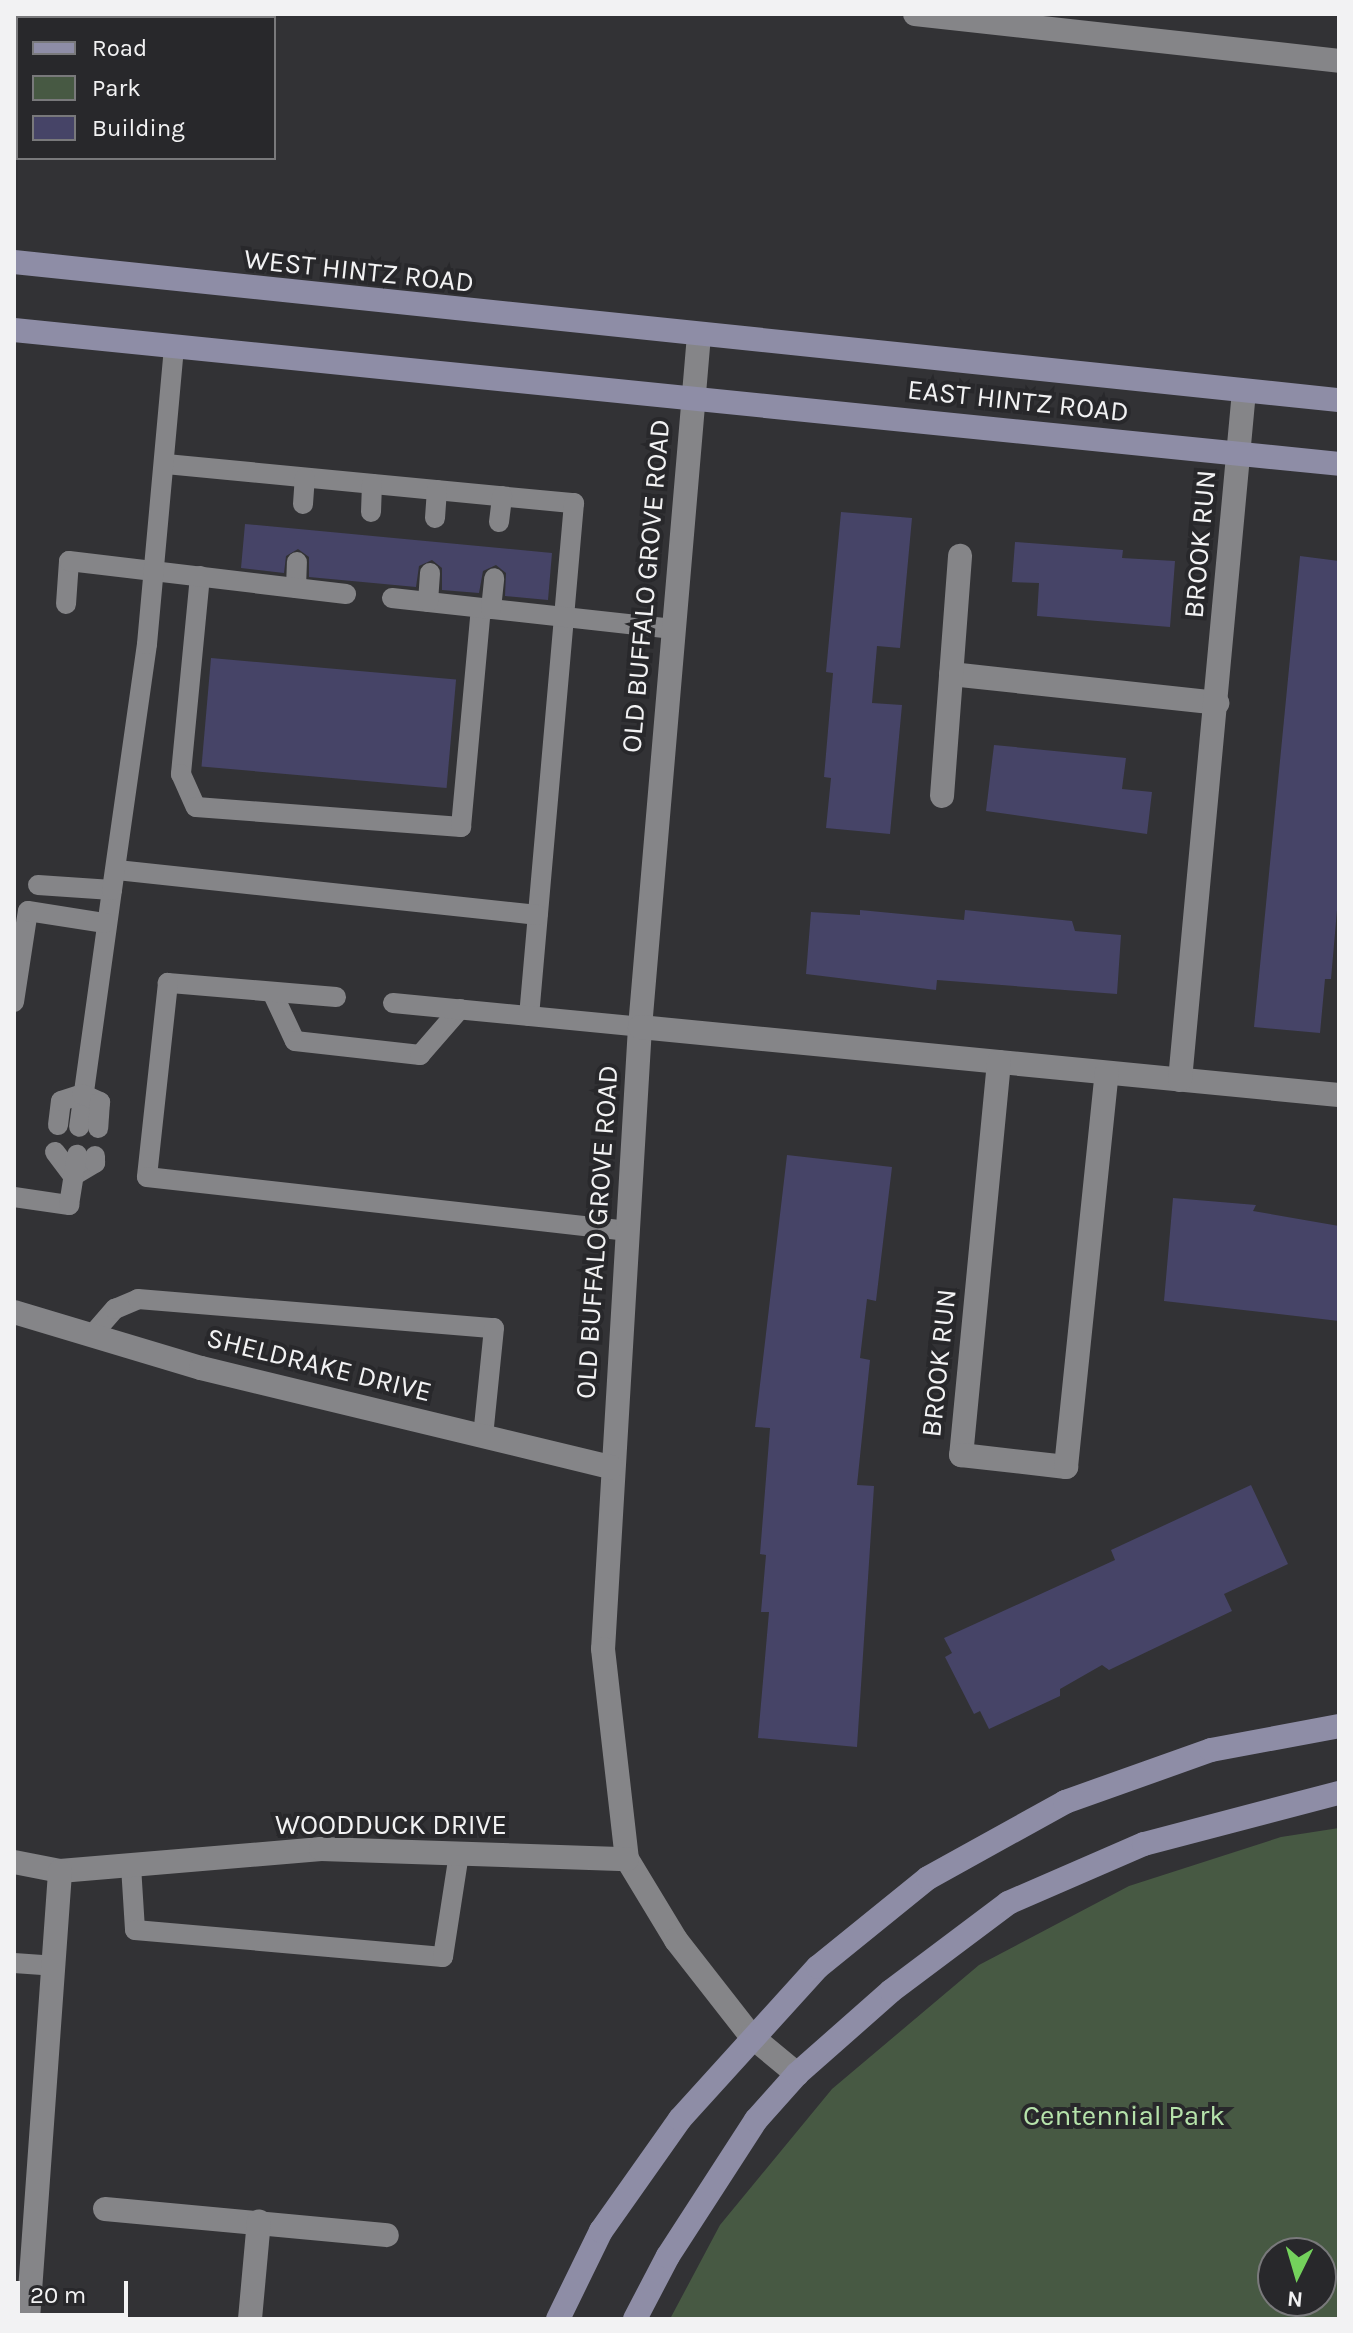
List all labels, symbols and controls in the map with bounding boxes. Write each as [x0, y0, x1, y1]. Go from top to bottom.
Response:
legend [16, 16, 276, 160]
text: Road [92, 34, 147, 62]
text: Park [92, 74, 141, 102]
text: Building [92, 114, 185, 142]
street label: WEST HINTZ ROAD [242, 242, 476, 300]
street label: EAST HINTZ ROAD [906, 373, 1130, 429]
street label: OLD BUFFALO GROVE ROAD [615, 418, 677, 754]
street label: BROOK RUN [1177, 468, 1223, 620]
street label: OLD BUFFALO GROVE ROAD [569, 1064, 625, 1400]
street label: BROOK RUN [915, 1287, 963, 1439]
street label: SHELDRAKE DRIVE [203, 1321, 435, 1409]
street label: WOODDUCK DRIVE [275, 1808, 507, 1842]
park label: Centennial Park [1023, 2099, 1225, 2133]
north arrow [1257, 2237, 1337, 2317]
scale bar [20, 2265, 132, 2315]
text: 20 m [30, 2281, 86, 2309]
text: N [1286, 2285, 1304, 2313]

